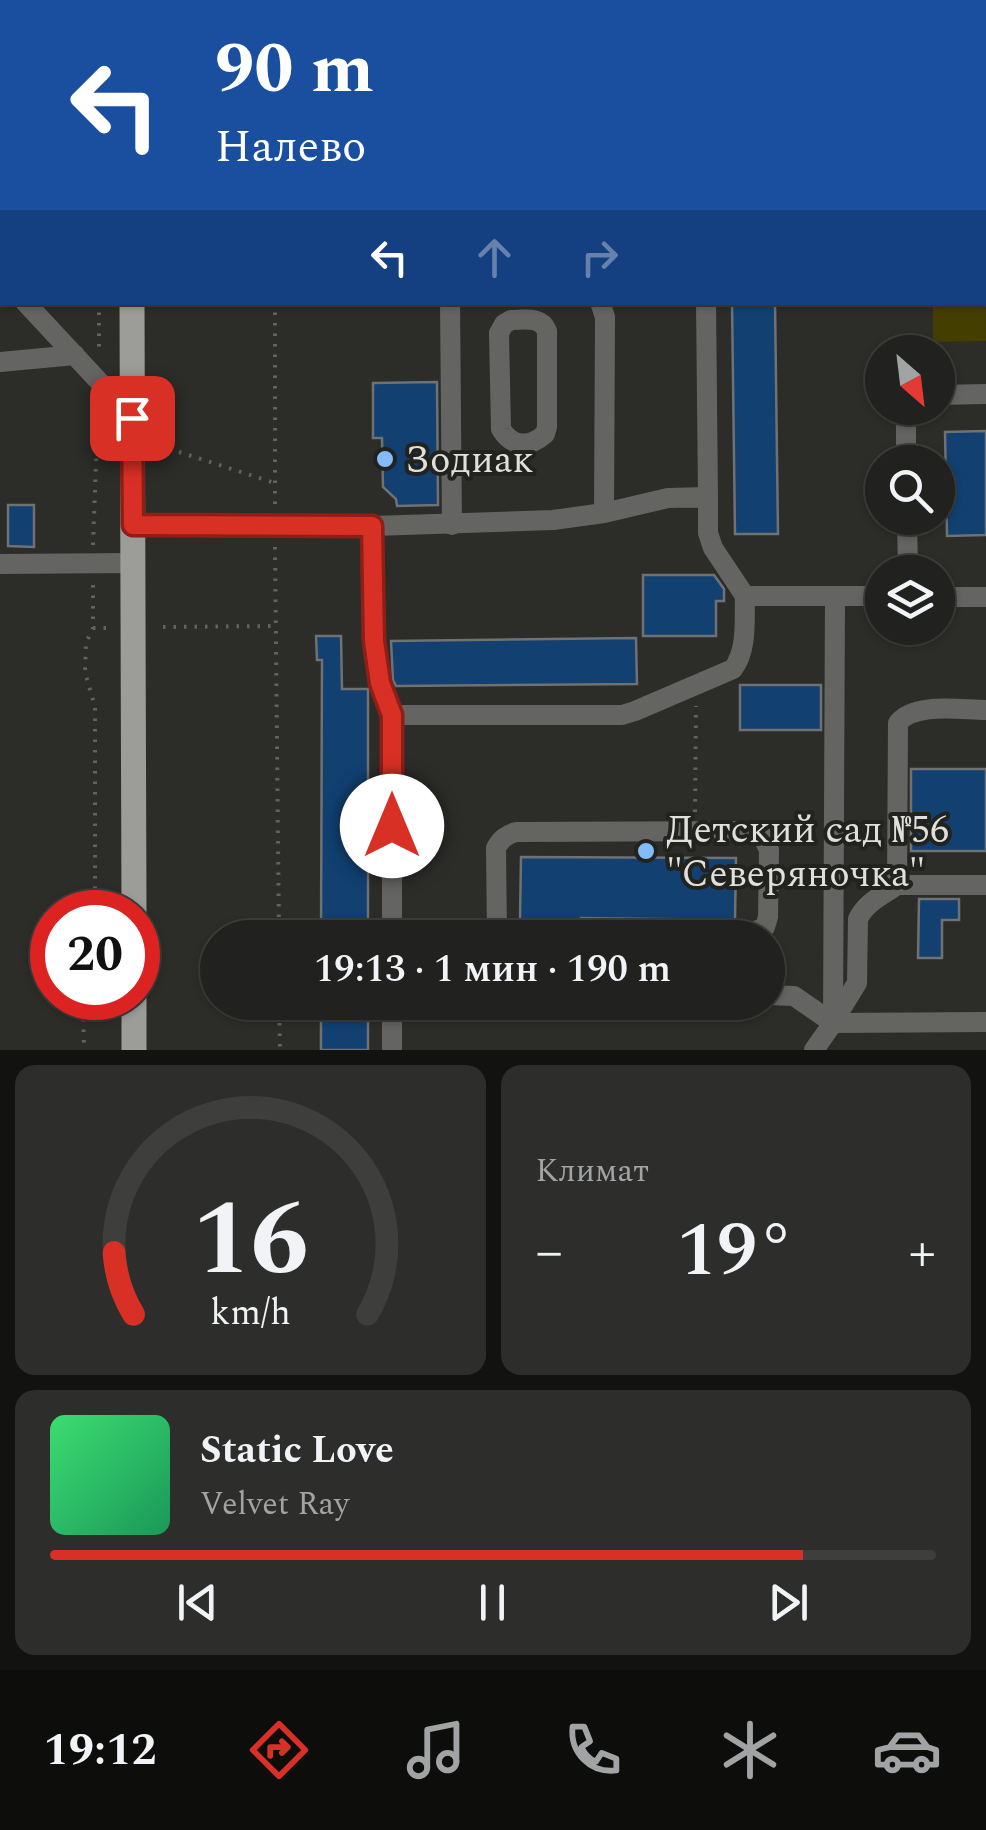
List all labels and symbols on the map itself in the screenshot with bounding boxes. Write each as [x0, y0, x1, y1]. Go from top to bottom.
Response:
north arrow [865, 335, 955, 425]
pin [90, 376, 175, 461]
place label: Зодиак [405, 432, 534, 490]
marker: Зодиак [374, 448, 396, 470]
position arrow [340, 774, 444, 878]
place label: Детский сад №56 "Северяночка" [666, 802, 949, 904]
marker: Детский сад №56 "Северяночка" [635, 840, 657, 862]
speed limit sign: 20 [30, 890, 160, 1020]

